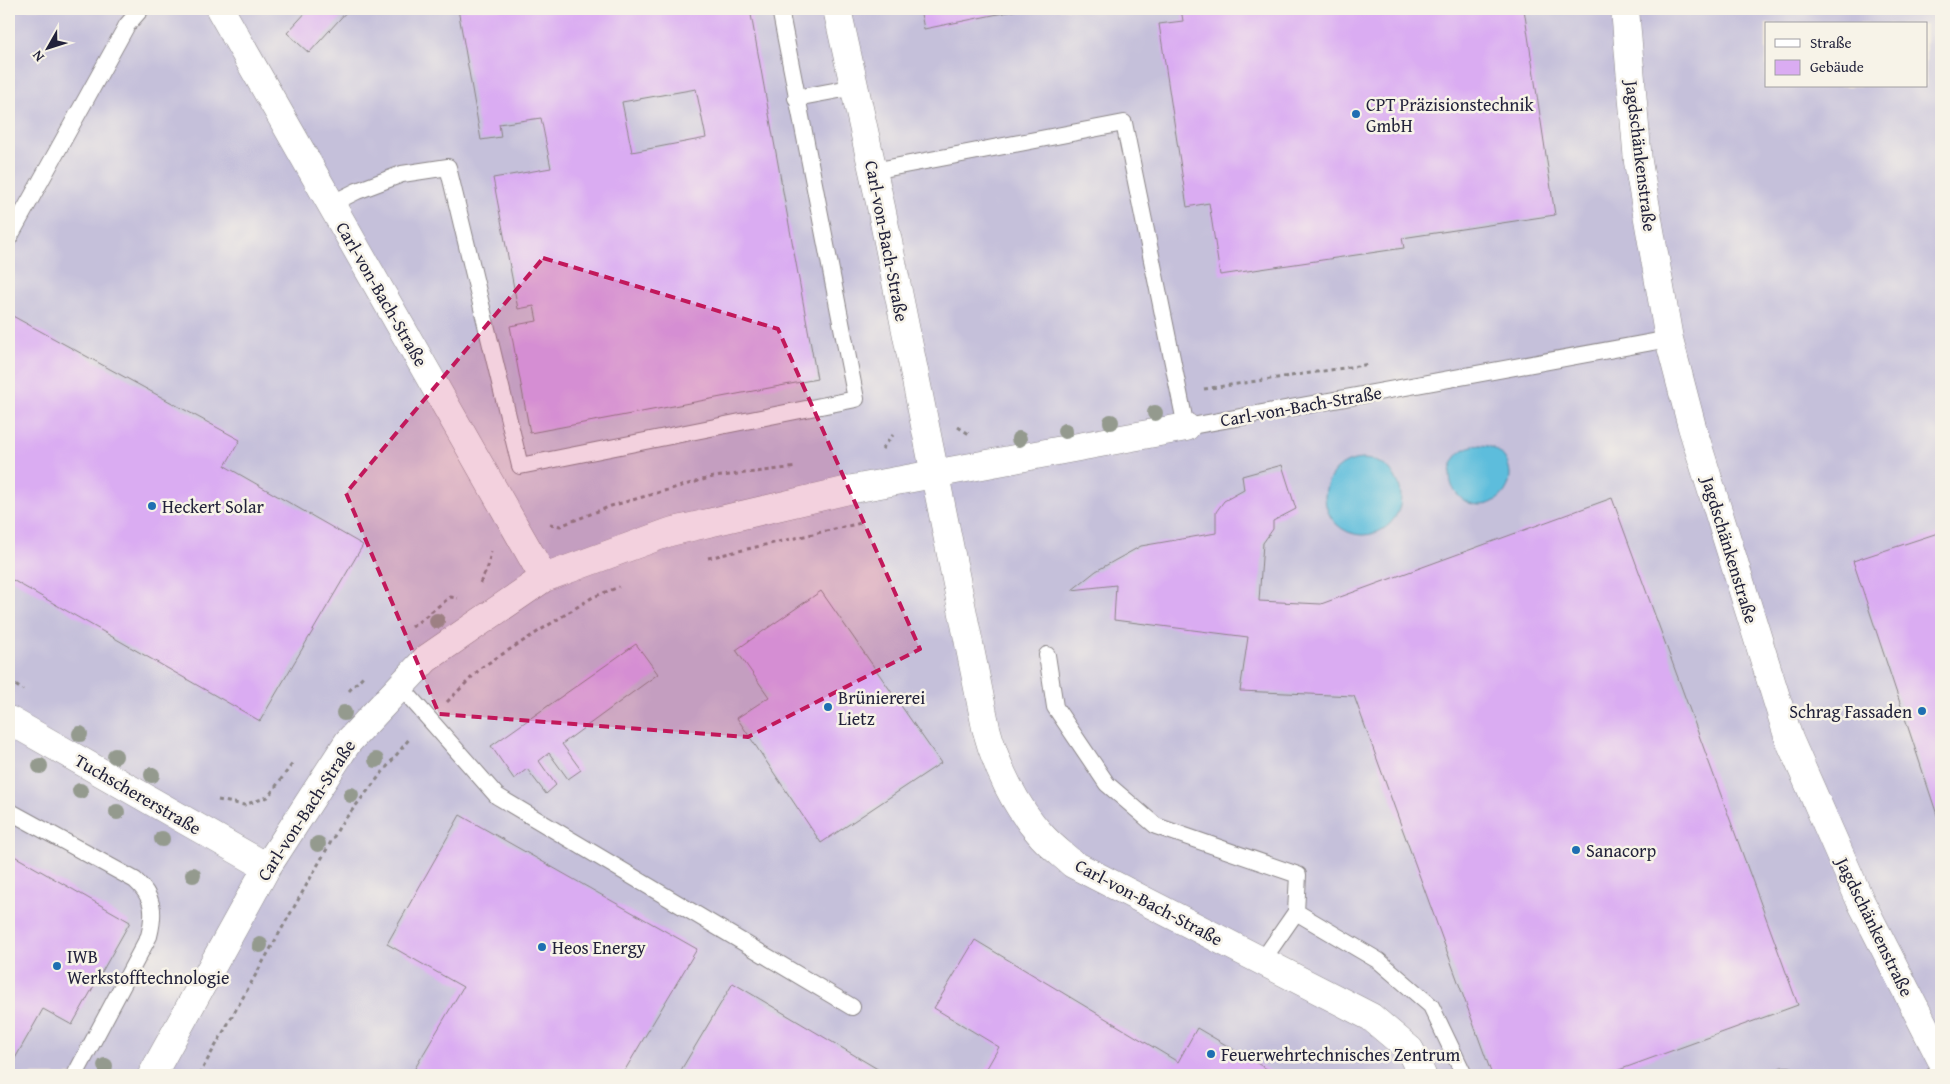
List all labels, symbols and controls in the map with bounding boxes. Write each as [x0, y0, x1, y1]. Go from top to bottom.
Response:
north arrow [22, 22, 72, 72]
legend [1765, 22, 1928, 88]
text: Straße [1810, 32, 1852, 53]
text: N [27, 46, 49, 66]
text: Gebäude [1810, 56, 1864, 77]
street label: Jagdschänkenstraße [1618, 77, 1664, 233]
place label: CPT Präzisionstechnik GmbH [1366, 91, 1534, 139]
marker: CPT Präzisionstechnik GmbH [1350, 108, 1362, 120]
street label: Carl-von-Bach-Straße [858, 158, 916, 324]
street label: Carl-von-Bach-Straße [329, 216, 435, 372]
street label: Carl-von-Bach-Straße [1218, 378, 1384, 434]
street label: Jagdschänkenstraße [1694, 472, 1765, 627]
place label: Heckert Solar [162, 493, 265, 520]
marker: Heckert Solar [146, 500, 158, 512]
place label: Brüniererei Lietz [838, 684, 925, 732]
place label: Schrag Fassaden [1789, 698, 1912, 725]
marker: Brüniererei Lietz [822, 701, 834, 713]
marker: Schrag Fassaden [1916, 705, 1928, 717]
street label: Carl-von-Bach-Straße [250, 734, 362, 886]
street label: Tuchschererstraße [70, 747, 206, 841]
place label: Sanacorp [1586, 837, 1656, 864]
marker: Sanacorp [1570, 844, 1582, 856]
street label: Jagdschänkenstraße [1829, 851, 1920, 1001]
street label: Carl-von-Bach-Straße [1070, 852, 1228, 952]
place label: Heos Energy [552, 934, 646, 961]
marker: Heos Energy [536, 941, 548, 953]
place label: IWB Werkstofftechnologie [67, 943, 229, 991]
marker: IWB Werkstofftechnologie [51, 960, 63, 972]
place label: Feuerwehrtechnisches Zentrum [1221, 1041, 1460, 1068]
marker: Feuerwehrtechnisches Zentrum [1205, 1048, 1217, 1060]

